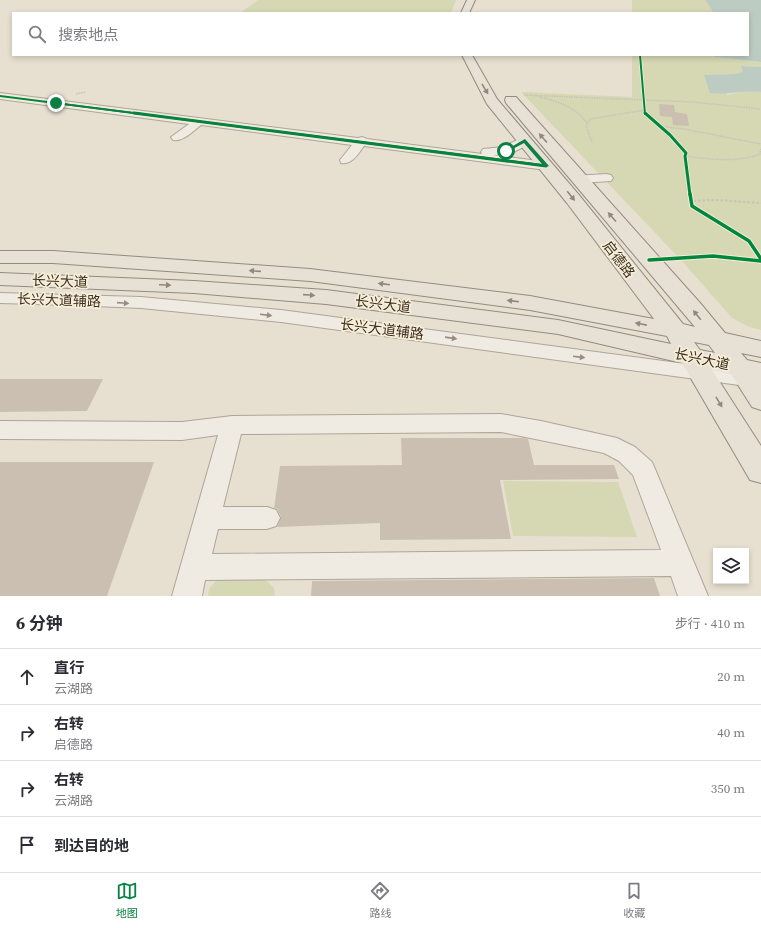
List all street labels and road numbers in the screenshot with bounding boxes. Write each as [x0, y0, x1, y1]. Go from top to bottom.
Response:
street label: 启德路 [598, 236, 640, 282]
street label: 长兴大道 [32, 270, 88, 292]
street label: 长兴大道辅路 [17, 289, 101, 311]
street label: 长兴大道 [354, 291, 412, 317]
street label: 长兴大道辅路 [339, 314, 425, 344]
street label: 长兴大道 [673, 343, 731, 375]

